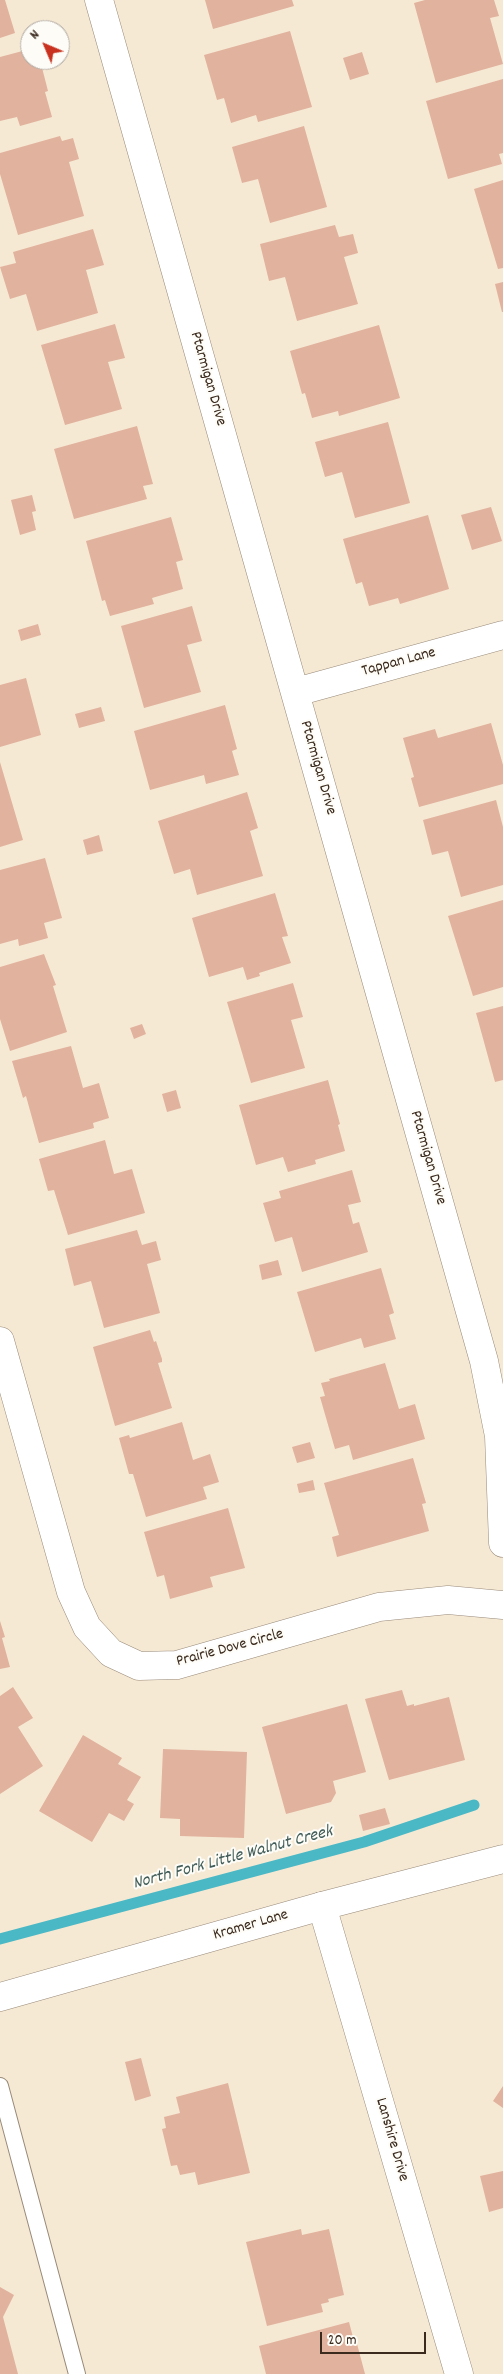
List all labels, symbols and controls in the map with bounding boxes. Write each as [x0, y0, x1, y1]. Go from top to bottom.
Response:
north arrow [20, 20, 70, 70]
text: N [26, 26, 45, 45]
street label: Ptarmigan Drive [184, 330, 230, 428]
street label: Tappan Lane [360, 644, 438, 682]
street label: Ptarmigan Drive [294, 719, 340, 817]
street label: Ptarmigan Drive [404, 1109, 450, 1207]
street label: Prairie Dove Circle [174, 1625, 286, 1673]
water label: North Fork Little Walnut Creek [131, 1822, 335, 1896]
street label: Kramer Lane [211, 1906, 291, 1946]
street label: Lanshire Drive [370, 2096, 412, 2184]
scale bar [323, 2322, 429, 2354]
text: 20 m [328, 2330, 356, 2352]

